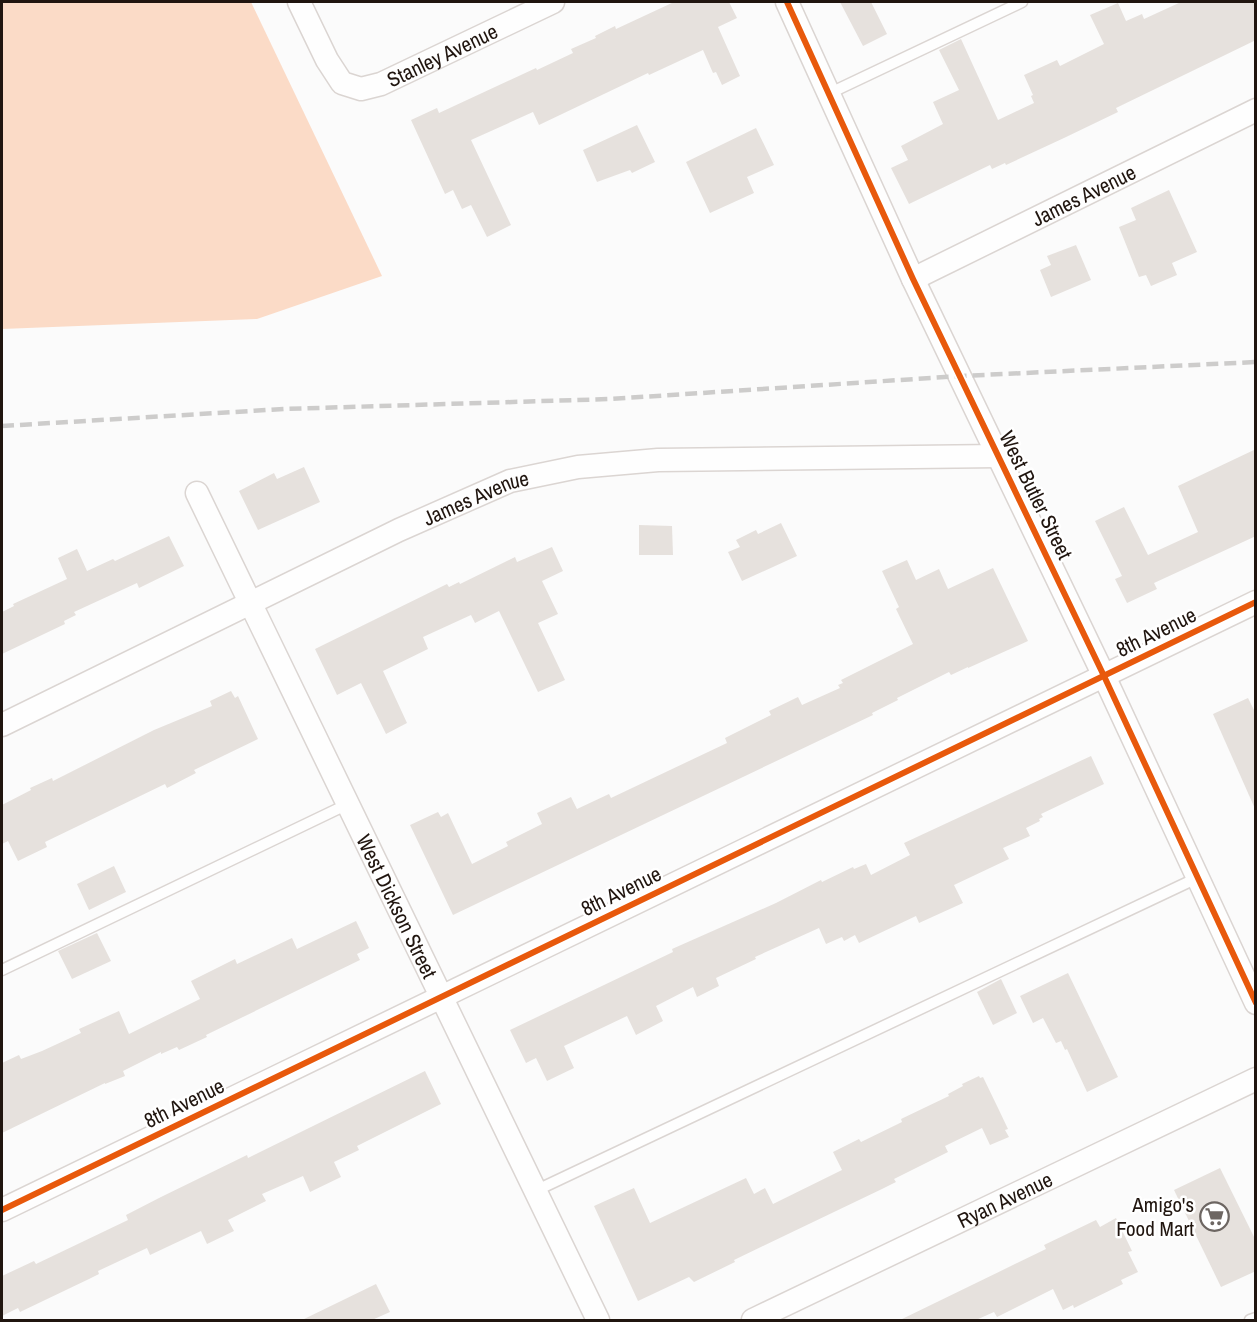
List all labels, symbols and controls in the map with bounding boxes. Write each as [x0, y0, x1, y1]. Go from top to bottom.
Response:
street label: Stanley Avenue [382, 16, 502, 94]
street label: James Avenue [1026, 157, 1140, 233]
street label: West Butler Street [992, 426, 1080, 564]
street label: James Avenue [418, 463, 531, 532]
street label: 8th Avenue [1111, 600, 1201, 664]
street label: West Dickson Street [350, 829, 445, 983]
street label: 8th Avenue [576, 859, 666, 923]
street label: 8th Avenue [139, 1071, 229, 1135]
street label: Ryan Avenue [952, 1164, 1057, 1235]
place label: Amigo's Food Mart [1116, 1190, 1194, 1243]
supermarket icon: Amigo's Food Mart [1199, 1200, 1231, 1232]

